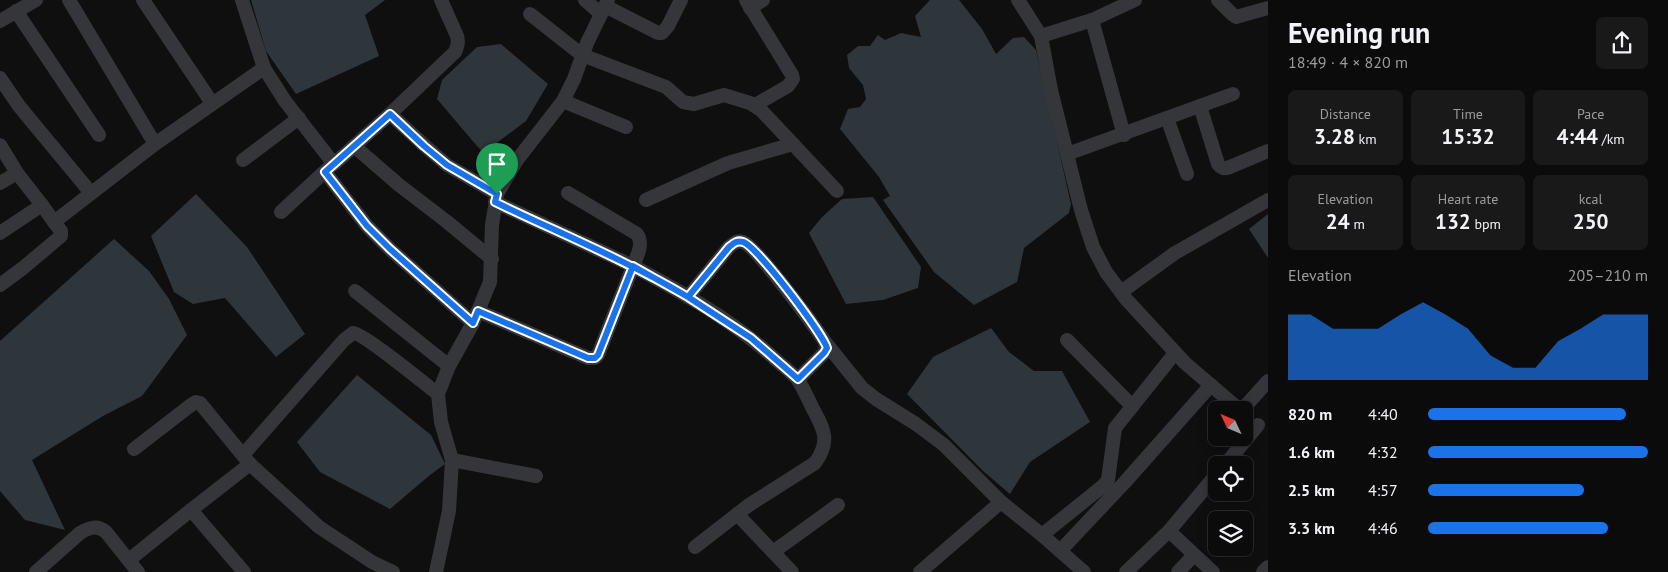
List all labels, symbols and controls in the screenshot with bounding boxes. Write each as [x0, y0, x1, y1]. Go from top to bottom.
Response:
text: Evening run [1288, 14, 1430, 51]
button: share [1596, 17, 1648, 69]
text: 18:49 · 4 × 820 m [1288, 52, 1408, 72]
text: Distance [1320, 105, 1371, 123]
text: Time [1453, 105, 1483, 123]
text: Pace [1577, 105, 1604, 123]
text: 3.28 [1314, 123, 1355, 150]
text: 15:32 [1441, 123, 1495, 150]
text: 4:44 [1557, 123, 1598, 150]
text: km [1355, 130, 1377, 148]
text: /km [1598, 130, 1625, 148]
pin [476, 143, 518, 194]
icon: arrive [483, 150, 511, 178]
text: Elevation [1317, 190, 1373, 208]
text: Heart rate [1438, 190, 1498, 208]
text: kcal [1579, 190, 1603, 208]
text: 24 [1326, 208, 1350, 235]
text: 132 [1435, 208, 1471, 235]
text: 250 [1573, 208, 1609, 235]
text: m [1350, 215, 1365, 233]
text: bpm [1471, 215, 1501, 233]
text: Elevation [1288, 265, 1352, 285]
text: 205–210 m [1568, 265, 1648, 285]
north arrow [1208, 401, 1252, 446]
map controls [1208, 401, 1253, 556]
text: 820 m [1288, 404, 1332, 424]
text: 4:40 [1368, 404, 1398, 424]
text: 1.6 km [1288, 442, 1335, 462]
text: 4:32 [1368, 442, 1398, 462]
button: locate [1208, 456, 1253, 501]
text: 2.5 km [1288, 480, 1335, 500]
text: 4:57 [1368, 480, 1398, 500]
button: layers [1208, 511, 1253, 556]
text: 3.3 km [1288, 518, 1335, 538]
text: 4:46 [1368, 518, 1398, 538]

